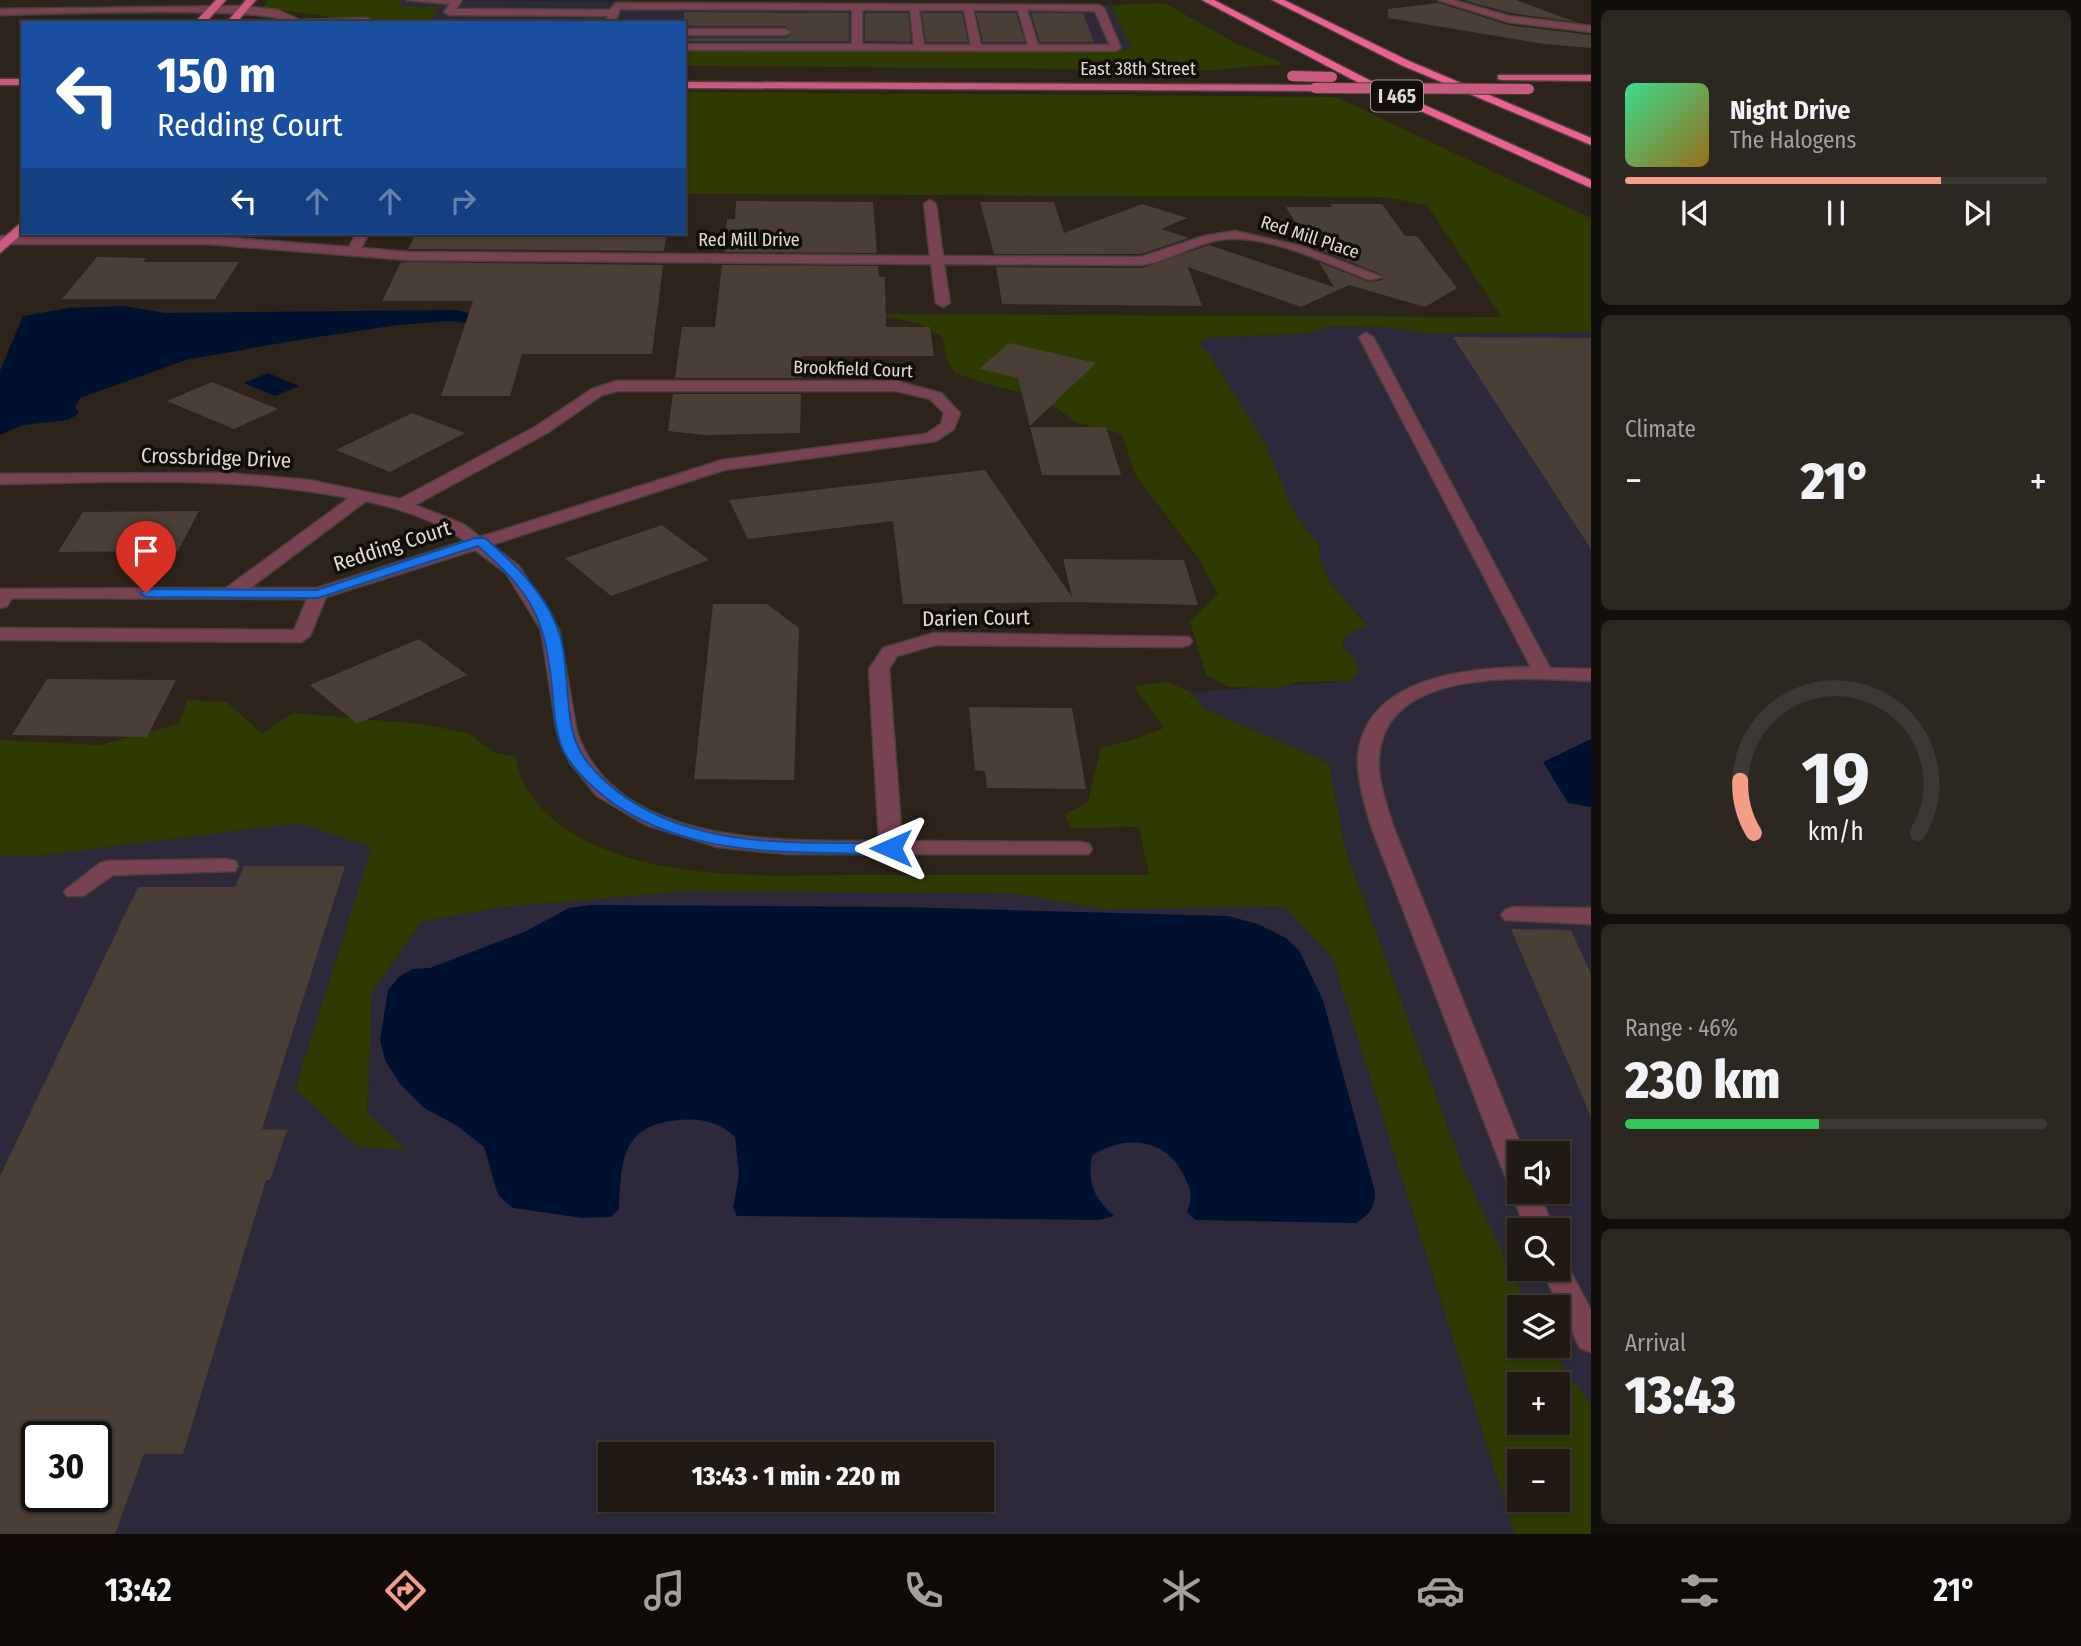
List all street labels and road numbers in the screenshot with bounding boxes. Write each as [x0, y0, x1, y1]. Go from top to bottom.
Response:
street label: East 38th Street [1080, 58, 1196, 80]
road number: I 465 [1371, 80, 1423, 111]
street label: Red Mill Place [1258, 211, 1362, 263]
street label: Red Mill Drive [698, 229, 800, 251]
street label: Brookfield Court [793, 356, 913, 382]
street label: Crossbridge Drive [140, 442, 292, 474]
street label: Redding Court [330, 515, 454, 577]
street label: Darien Court [922, 604, 1030, 632]

